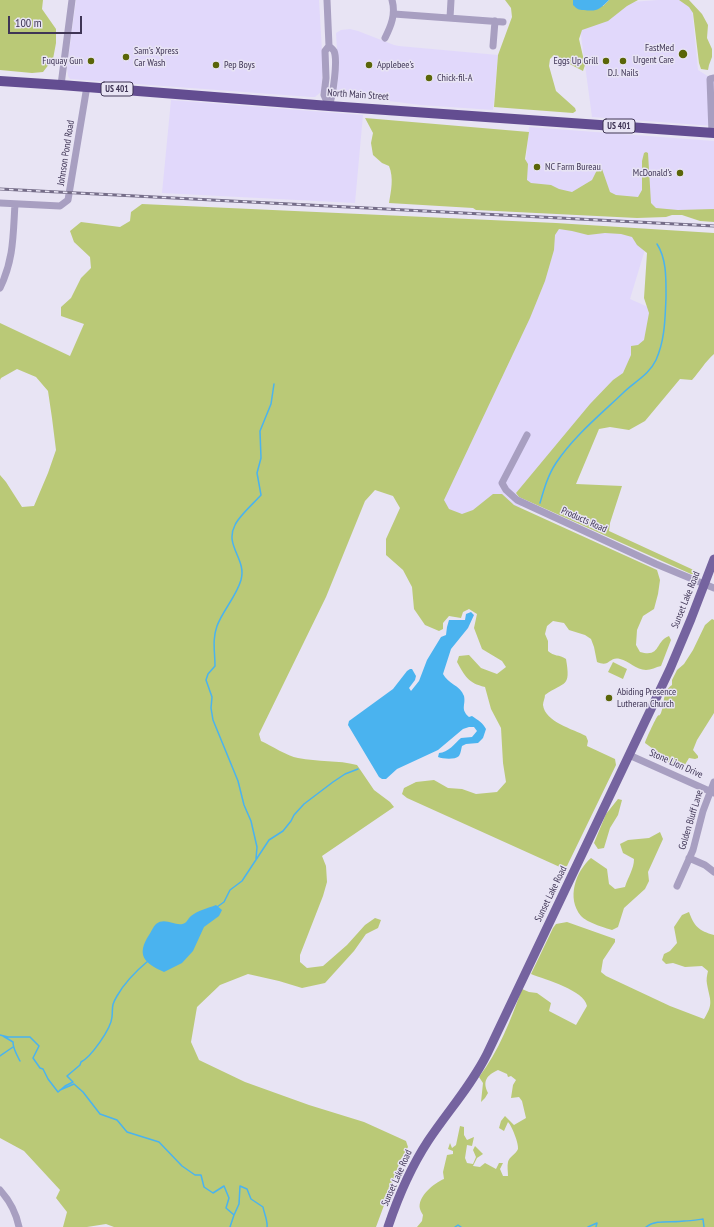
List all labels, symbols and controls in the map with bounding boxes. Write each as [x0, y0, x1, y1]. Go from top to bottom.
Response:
scale bar [10, 8, 84, 34]
text: 100 m [15, 15, 42, 30]
place label: FastMed Urgent Care [633, 42, 674, 66]
place label: Sam's Xpress Car Wash [134, 45, 178, 68]
marker: FastMed Urgent Care [677, 48, 689, 60]
marker: Sam's Xpress Car Wash [121, 52, 131, 62]
place label: Fuquay Gun [42, 55, 83, 67]
place label: Eggs Up Grill [553, 55, 598, 67]
marker: Fuquay Gun [86, 56, 96, 66]
marker: Eggs Up Grill [601, 56, 611, 66]
marker: D.J. Nails [618, 56, 628, 66]
place label: Pep Boys [224, 59, 255, 71]
place label: Applebee's [377, 59, 414, 71]
marker: Pep Boys [211, 60, 221, 70]
marker: Applebee's [364, 60, 374, 70]
place label: D.J. Nails [608, 67, 638, 79]
place label: Chick-fil-A [437, 72, 472, 84]
marker: Chick-fil-A [424, 73, 434, 83]
road number: US 401 [101, 82, 133, 96]
street label: North Main Street [327, 87, 389, 103]
street label: Johnson Pond Road [55, 119, 77, 187]
road number: US 401 [603, 119, 635, 133]
place label: NC Farm Bureau [545, 161, 601, 173]
marker: NC Farm Bureau [532, 162, 542, 172]
place label: McDonald's [633, 167, 672, 179]
marker: McDonald's [675, 168, 685, 178]
street label: Products Road [559, 505, 609, 535]
street label: Sunset Lake Road [669, 570, 703, 630]
place label: Abiding Presence Lutheran Church [617, 686, 676, 710]
marker: Abiding Presence Lutheran Church [604, 693, 614, 703]
street label: Stone Lion Drive [647, 747, 705, 781]
street label: Golden Bluff Lane [676, 789, 706, 851]
street label: Sunset Lake Road [532, 864, 570, 924]
street label: Sunset Lake Road [379, 1148, 415, 1208]

